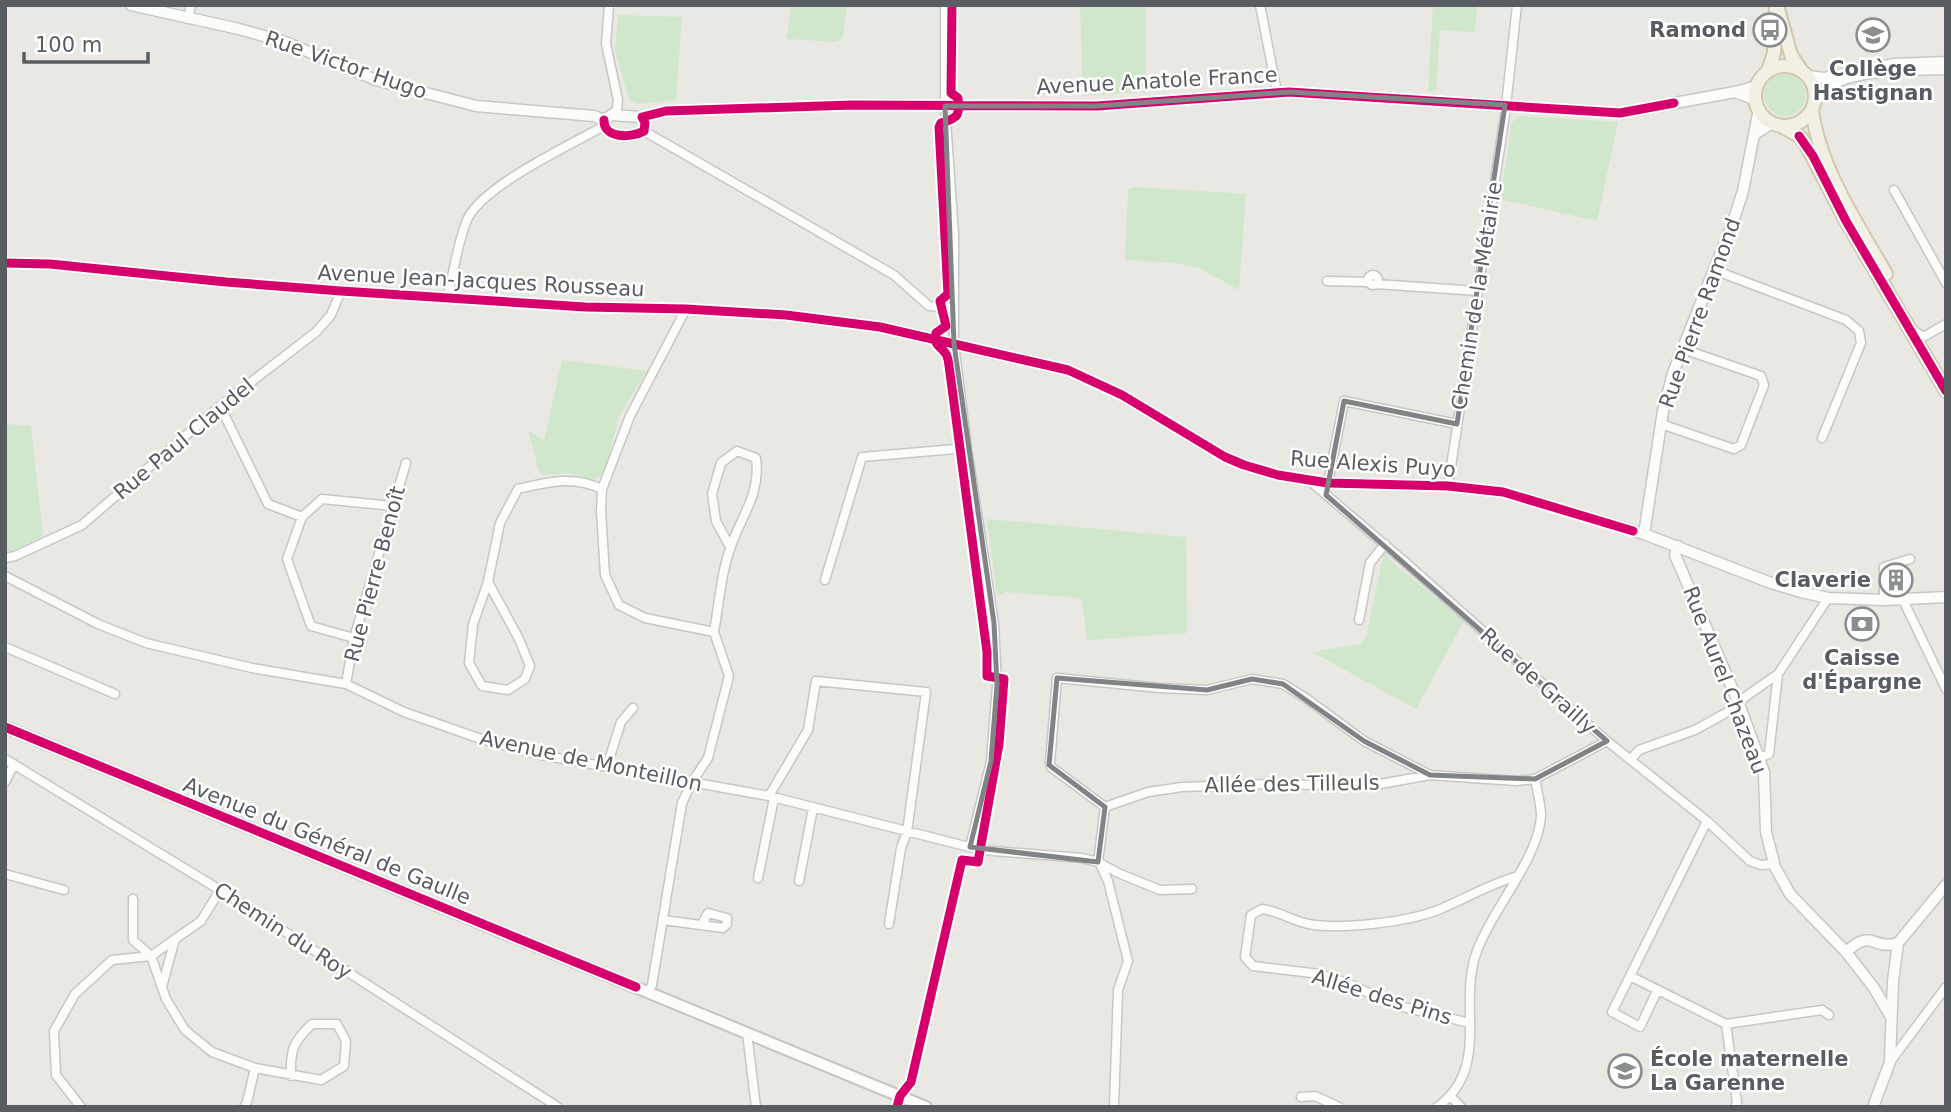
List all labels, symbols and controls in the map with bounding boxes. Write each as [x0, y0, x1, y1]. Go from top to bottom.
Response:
bus stop icon: Ramond [1751, 11, 1789, 49]
school or university icon: Collège Hastignan [1854, 16, 1892, 54]
place label: Ramond [1649, 18, 1746, 42]
scale bar [24, 21, 149, 65]
street label: Rue Victor Hugo [262, 26, 430, 104]
text: 100 m [35, 33, 102, 57]
place label: Collège Hastignan [1813, 57, 1933, 105]
street label: Avenue Anatole France [1036, 63, 1278, 99]
street label: Chemin de la Métairie [1447, 180, 1507, 412]
street label: Rue Pierre Ramond [1654, 215, 1746, 411]
street label: Avenue Jean-Jacques Rousseau [317, 260, 645, 302]
street label: Rue Paul Claudel [109, 373, 259, 505]
street label: Rue Alexis Puyo [1289, 446, 1457, 482]
street label: Rue Pierre Benoît [340, 483, 410, 665]
building icon: Claverie [1877, 561, 1915, 599]
place label: Claverie [1774, 568, 1871, 592]
street label: Rue Aurel Chazeau [1678, 583, 1772, 777]
bank icon: Caisse d'Épargne [1843, 605, 1881, 643]
street label: Rue de Grailly [1475, 623, 1601, 739]
place label: Caisse d'Épargne [1802, 646, 1922, 694]
street label: Avenue de Monteillon [478, 726, 704, 796]
street label: Allée des Tilleuls [1204, 770, 1380, 798]
street label: Avenue du Général de Gaulle [180, 772, 474, 910]
street label: Chemin du Roy [210, 878, 356, 984]
street label: Allée des Pins [1309, 964, 1455, 1030]
place label: École maternelle La Garenne [1650, 1046, 1849, 1095]
school or university icon: École maternelle La Garenne [1606, 1052, 1644, 1090]

